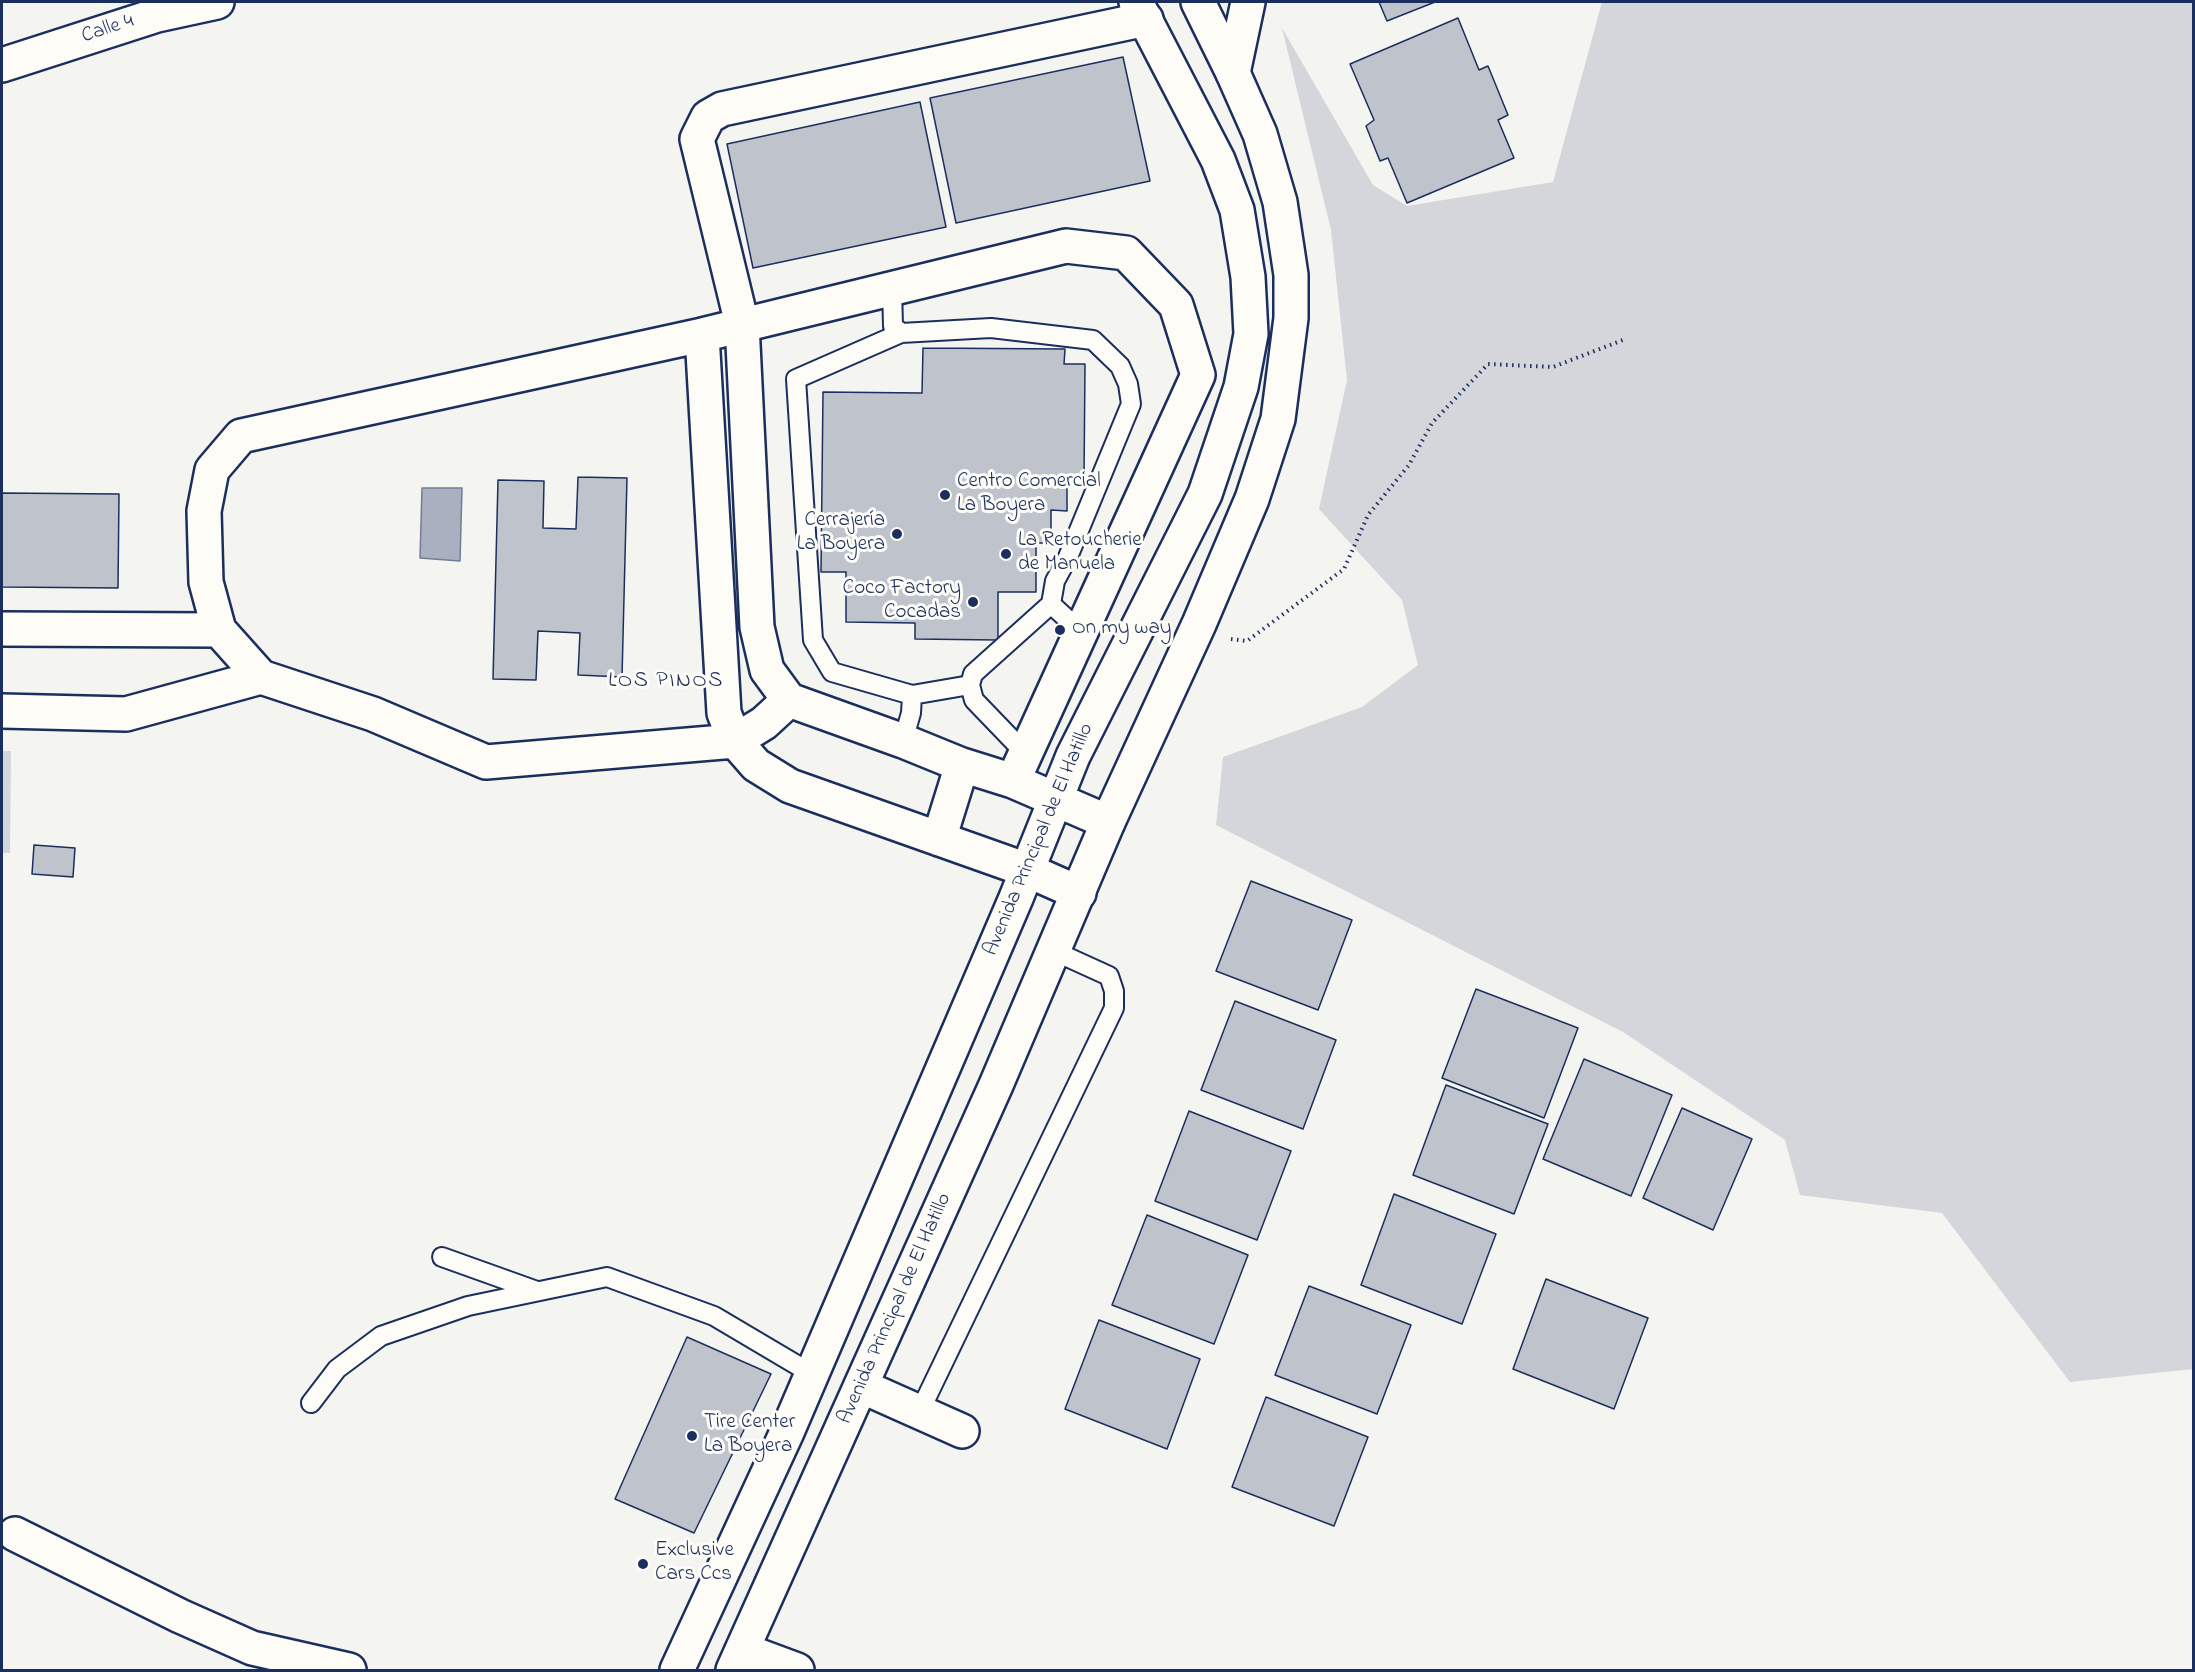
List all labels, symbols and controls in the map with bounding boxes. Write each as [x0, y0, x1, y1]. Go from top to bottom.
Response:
street label: Calle 4 [79, 10, 137, 50]
place label: Centro Comercial La Boyera [957, 470, 1101, 520]
marker: Centro Comercial La Boyera [938, 488, 952, 502]
place label: Cerrajería La Boyera [797, 509, 885, 559]
marker: Cerrajería La Boyera [890, 527, 904, 541]
place label: La Retoucherie de Manuela [1018, 529, 1142, 579]
marker: La Retoucherie de Manuela [999, 547, 1013, 561]
place label: Coco Factory Cocadas [843, 577, 961, 627]
marker: Coco Factory Cocadas [966, 595, 980, 609]
place label: On my way [1072, 617, 1171, 643]
marker: On my way [1053, 623, 1067, 637]
district label: LOS PINOS [608, 669, 724, 695]
street label: Avenida Principal de El Hatillo [980, 720, 1100, 960]
street label: Avenida Principal de El Hatillo [834, 1190, 958, 1428]
place label: Tire Center La Boyera [704, 1411, 795, 1461]
marker: Tire Center La Boyera [685, 1429, 699, 1443]
place label: Exclusive Cars Ccs [655, 1539, 734, 1589]
marker: Exclusive Cars Ccs [636, 1557, 650, 1571]

